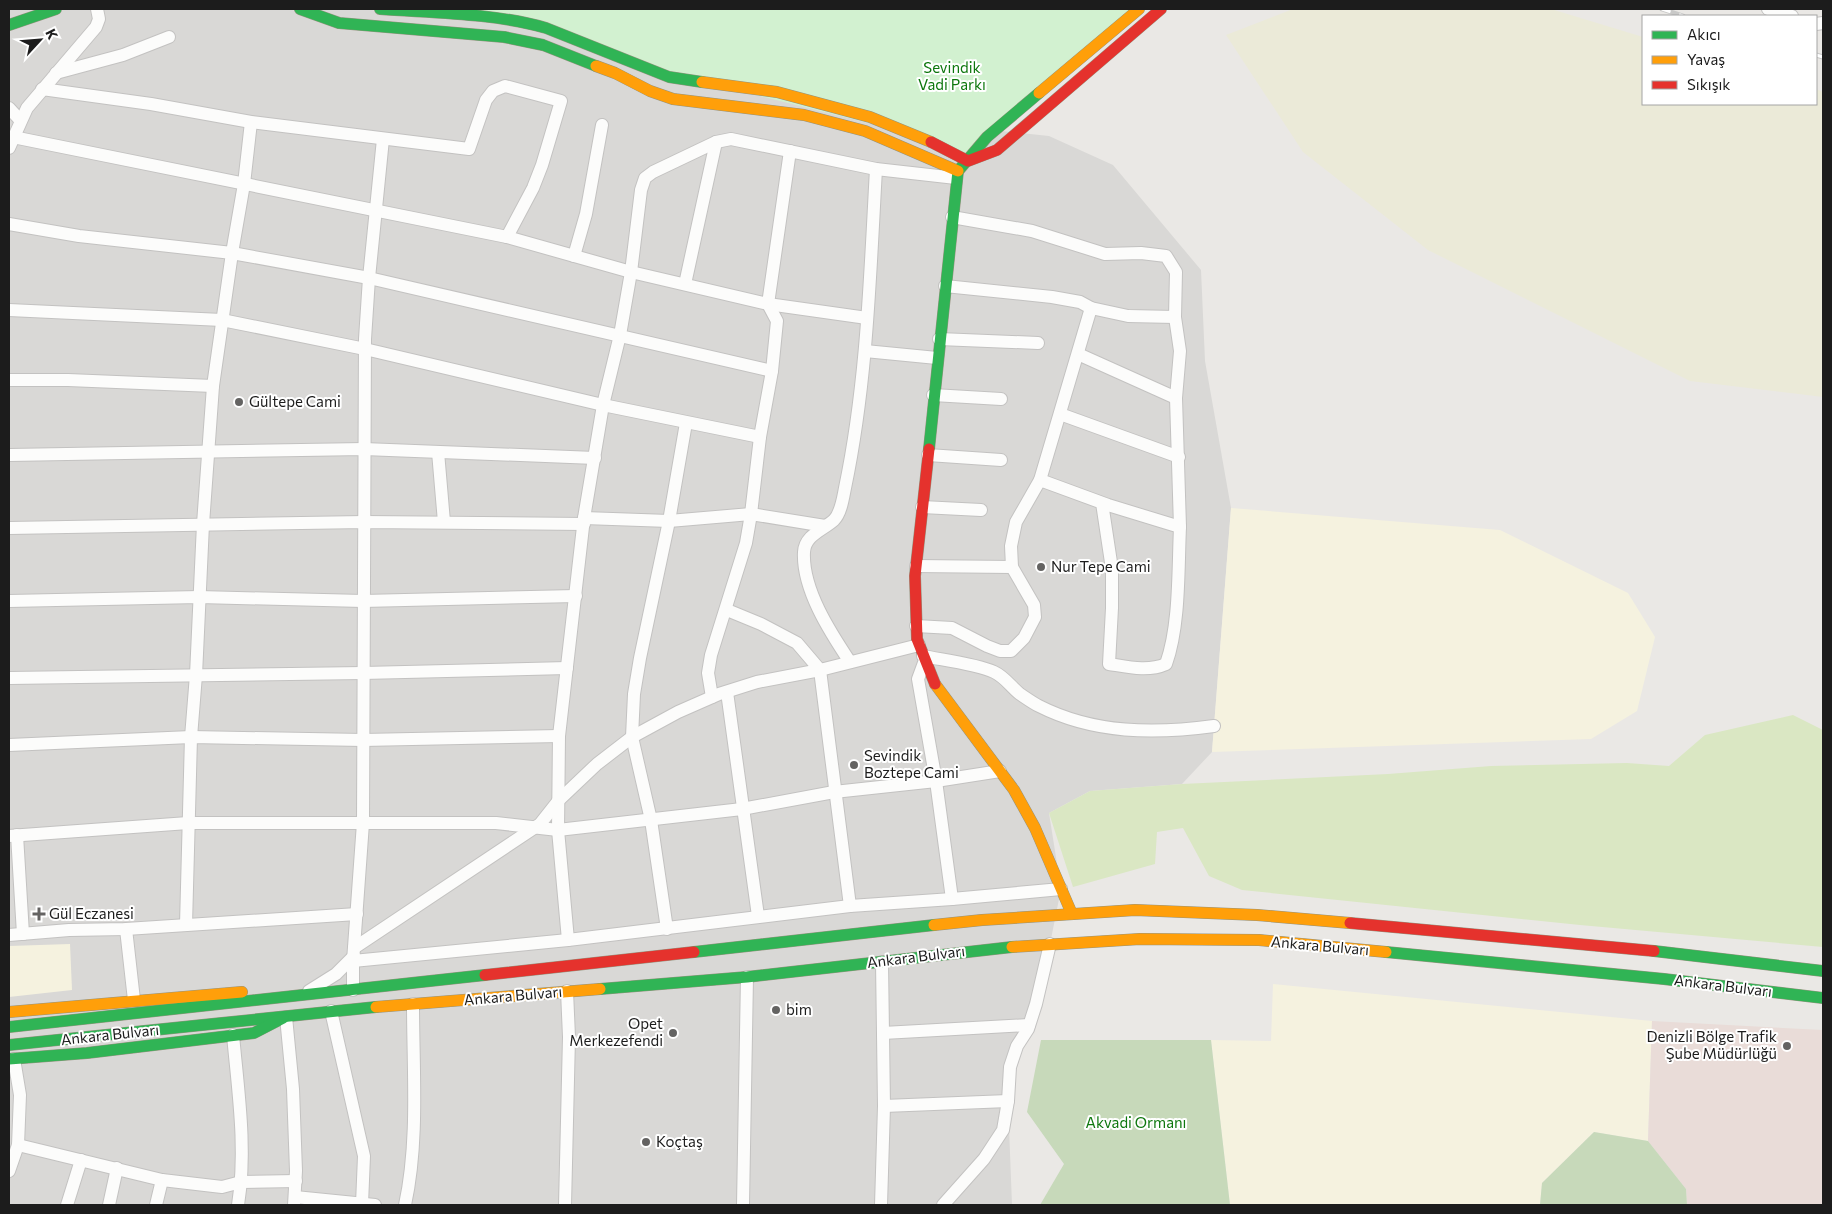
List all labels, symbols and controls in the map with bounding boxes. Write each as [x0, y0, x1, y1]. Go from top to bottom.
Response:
north arrow [15, 15, 65, 65]
legend [1642, 15, 1817, 105]
text: Akıcı [1687, 25, 1721, 43]
text: K [42, 26, 62, 42]
text: Yavaş [1687, 50, 1725, 68]
park label: Sevindik Vadi Parkı [918, 58, 986, 93]
text: Sıkışık [1687, 75, 1730, 93]
place label: Gültepe Cami [249, 392, 341, 410]
marker: Gültepe Cami [233, 396, 245, 408]
place label: Nur Tepe Cami [1051, 557, 1151, 575]
marker: Nur Tepe Cami [1035, 561, 1047, 573]
place label: Sevindik Boztepe Cami [864, 746, 959, 781]
marker: Sevindik Boztepe Cami [848, 759, 860, 771]
place label: Gül Eczanesi [49, 904, 134, 922]
marker: Gül Eczanesi [33, 908, 45, 920]
street label: Ankara Bulvarı [1270, 932, 1370, 958]
street label: Ankara Bulvarı [866, 941, 966, 971]
street label: Ankara Bulvarı [1673, 970, 1773, 1000]
street label: Ankara Bulvarı [463, 982, 563, 1008]
place label: bim [786, 1000, 812, 1018]
marker: bim [770, 1004, 782, 1016]
place label: Opet Merkezefendi [569, 1014, 663, 1049]
street label: Ankara Bulvarı [60, 1020, 160, 1048]
marker: Opet Merkezefendi [667, 1027, 679, 1039]
place label: Denizli Bölge Trafik Şube Müdürlüğü [1646, 1027, 1777, 1062]
marker: Denizli Bölge Trafik Şube Müdürlüğü [1781, 1040, 1793, 1052]
park label: Akvadi Ormanı [1086, 1113, 1186, 1131]
place label: Koçtaş [656, 1132, 703, 1150]
marker: Koçtaş [640, 1136, 652, 1148]

